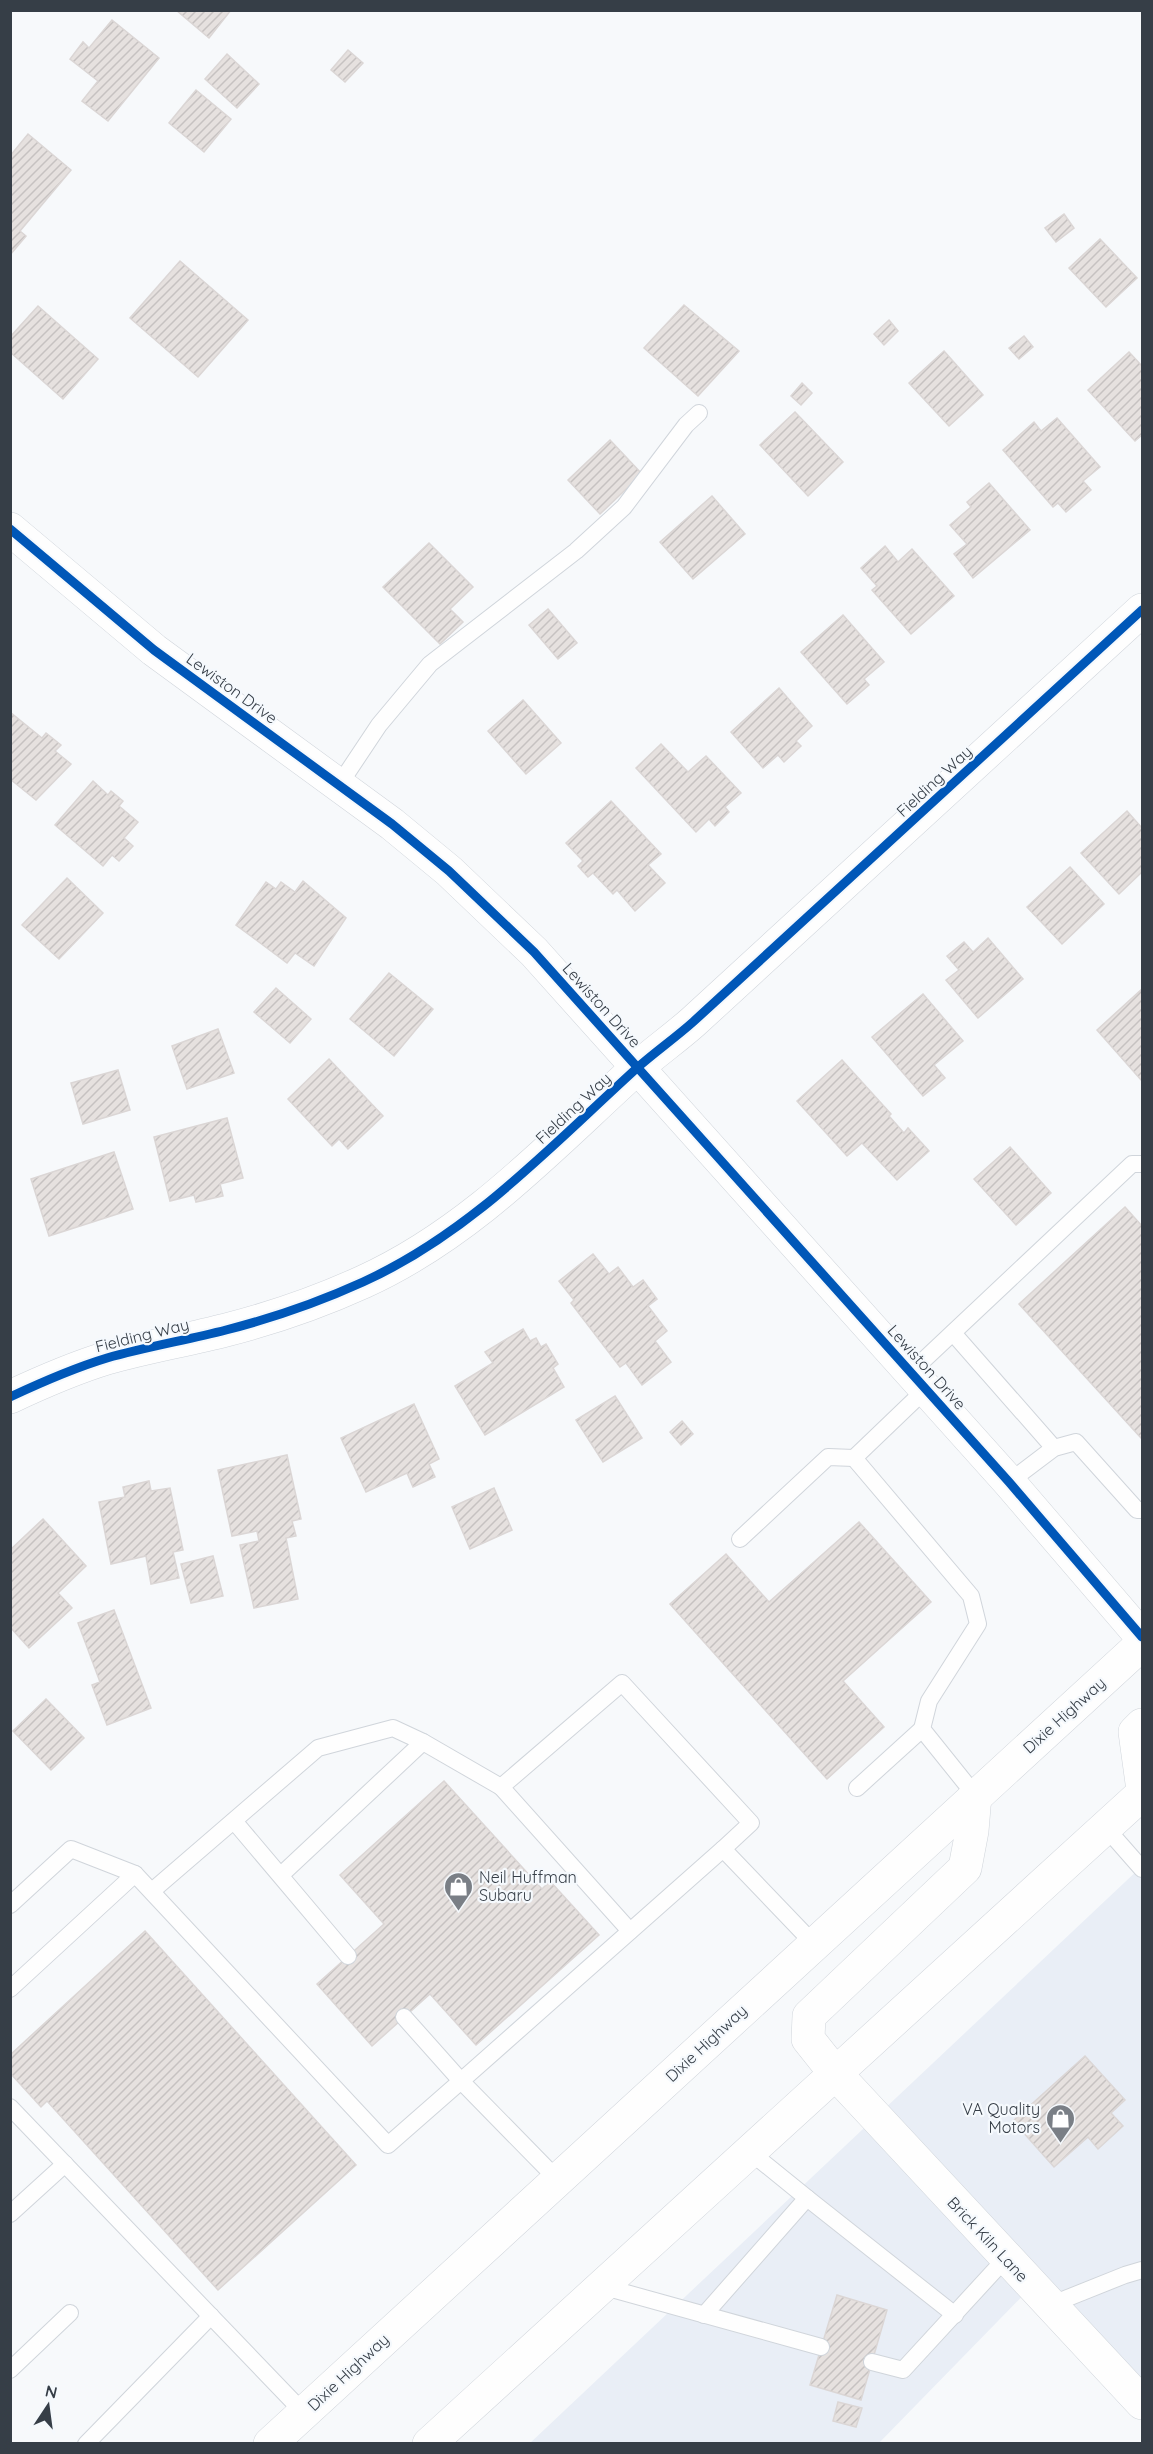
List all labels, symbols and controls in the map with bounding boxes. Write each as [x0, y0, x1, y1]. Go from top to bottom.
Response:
street label: Lewiston Drive [183, 648, 281, 728]
street label: Fielding Way [892, 741, 976, 821]
street label: Lewiston Drive [559, 958, 645, 1052]
street label: Fielding Way [531, 1068, 615, 1148]
street label: Fielding Way [93, 1314, 191, 1356]
street label: Lewiston Drive [884, 1320, 970, 1414]
street label: Dixie Highway [1019, 1673, 1109, 1757]
place label: Neil Huffman Subaru [479, 1867, 577, 1905]
shop icon: Neil Huffman Subaru [442, 1870, 474, 1912]
street label: Dixie Highway [661, 2000, 751, 2086]
place label: VA Quality Motors [962, 2099, 1040, 2137]
shop icon: VA Quality Motors [1045, 2102, 1077, 2144]
street label: Brick Kiln Lane [943, 2192, 1033, 2286]
street label: Dixie Highway [303, 2329, 393, 2415]
north arrow [18, 2376, 78, 2436]
text: N [43, 2380, 59, 2402]

